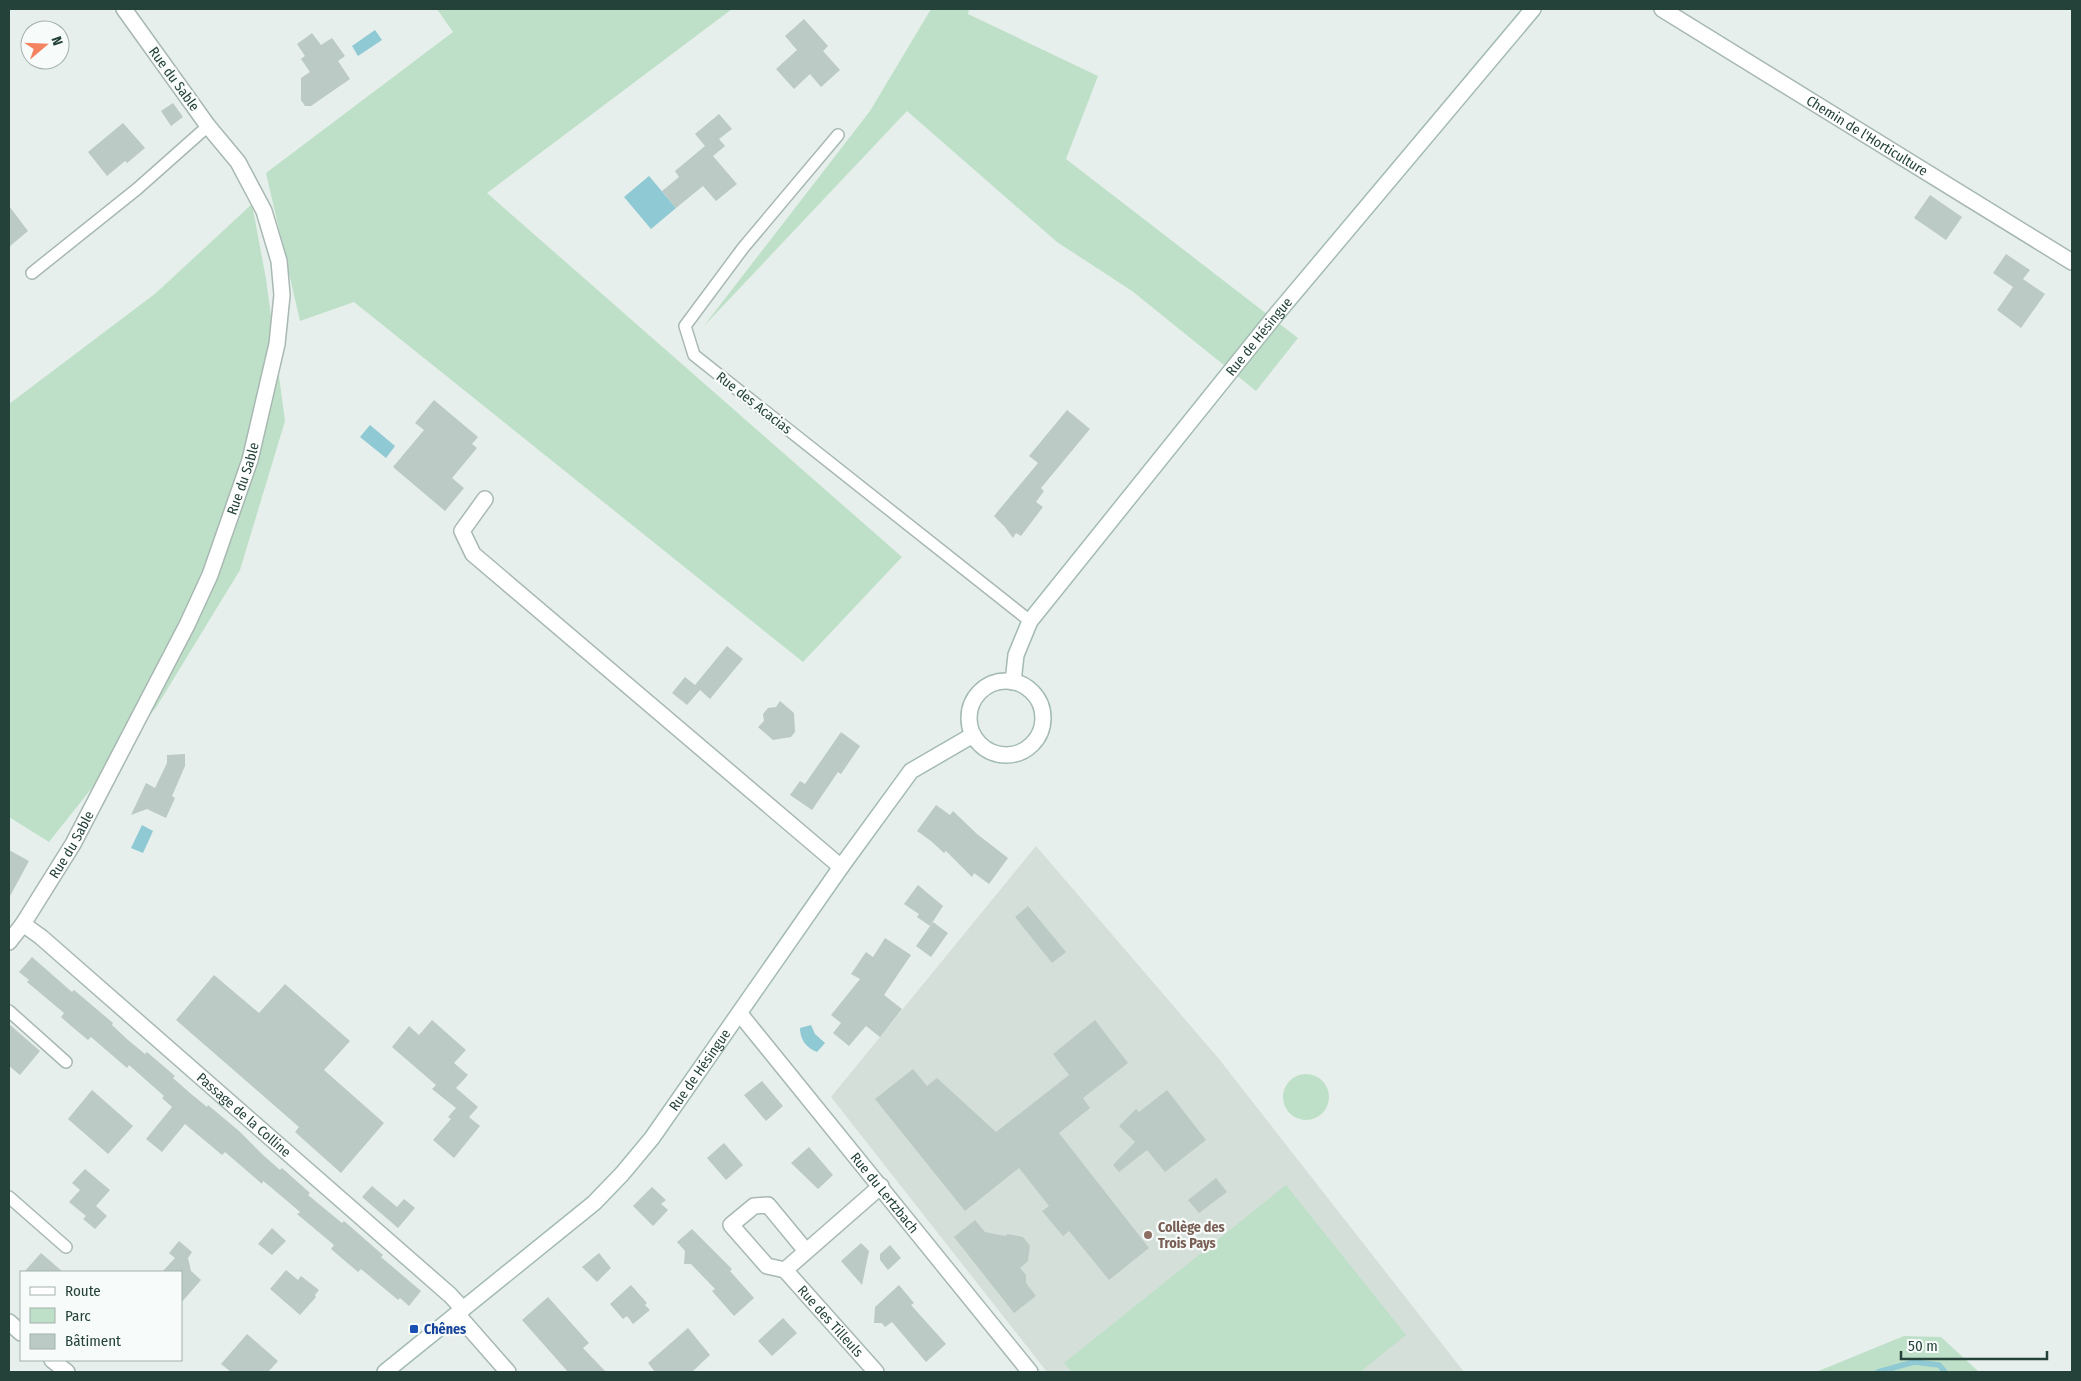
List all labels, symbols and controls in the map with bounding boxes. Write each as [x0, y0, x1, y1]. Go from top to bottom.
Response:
north arrow [20, 20, 70, 70]
text: N [47, 34, 66, 48]
street label: Rue du Sable [145, 44, 203, 114]
street label: Chemin de l'Horticulture [1803, 92, 1931, 179]
street label: Rue de Hésingue [1222, 294, 1296, 379]
street label: Rue des Acacias [713, 368, 795, 438]
street label: Rue du Sable [223, 441, 262, 517]
street label: Rue du Sable [45, 808, 97, 881]
street label: Rue de Hésingue [665, 1026, 734, 1114]
street label: Passage de la Colline [193, 1069, 295, 1160]
street label: Rue du Lertzbach [847, 1149, 922, 1236]
place label: Collège des Trois Pays [1158, 1219, 1225, 1252]
marker: Collège des Trois Pays [1142, 1229, 1154, 1241]
legend [20, 1271, 182, 1361]
text: Route [65, 1282, 101, 1300]
street label: Rue des Tilleuls [794, 1282, 867, 1360]
text: Parc [65, 1307, 91, 1325]
place label: Chênes [424, 1321, 466, 1338]
marker: Chênes [408, 1323, 420, 1335]
scale bar [1901, 1328, 2047, 1360]
text: Bâtiment [65, 1332, 121, 1350]
text: 50 m [1908, 1337, 1938, 1355]

